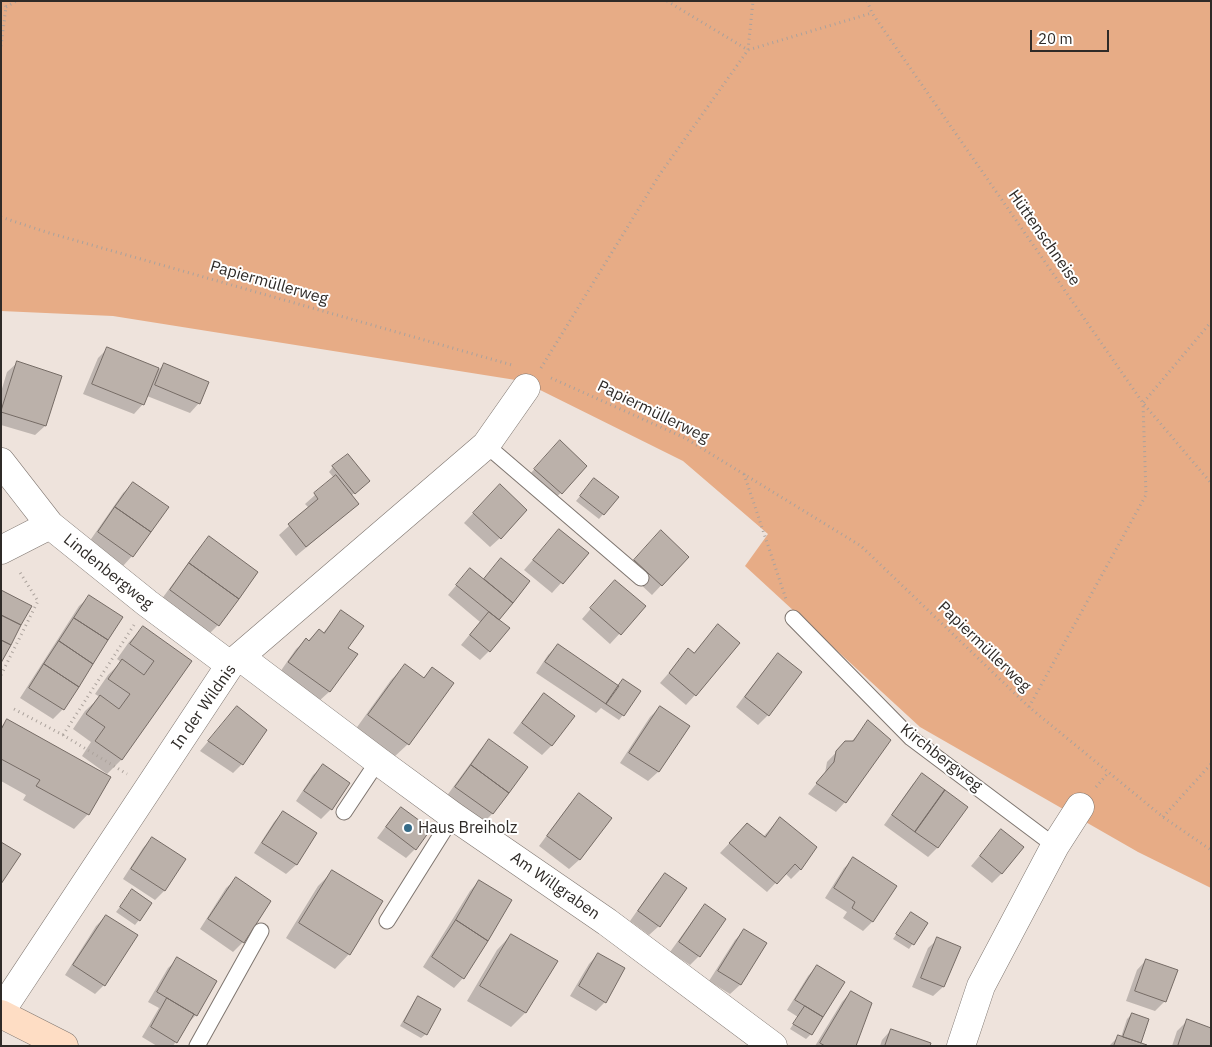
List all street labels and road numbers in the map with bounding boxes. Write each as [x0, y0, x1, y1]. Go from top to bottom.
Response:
street label: Hüttenschneise [1004, 186, 1084, 290]
street label: Papiermüllerweg [208, 257, 330, 309]
street label: Papiermüllerweg [594, 377, 712, 447]
street label: Lindenbergweg [59, 530, 157, 614]
street label: Papiermüllerweg [933, 598, 1035, 696]
street label: In der Wildnis [168, 661, 240, 753]
street label: Kirchbergweg [896, 720, 986, 796]
street label: Am Willgraben [507, 848, 603, 924]

